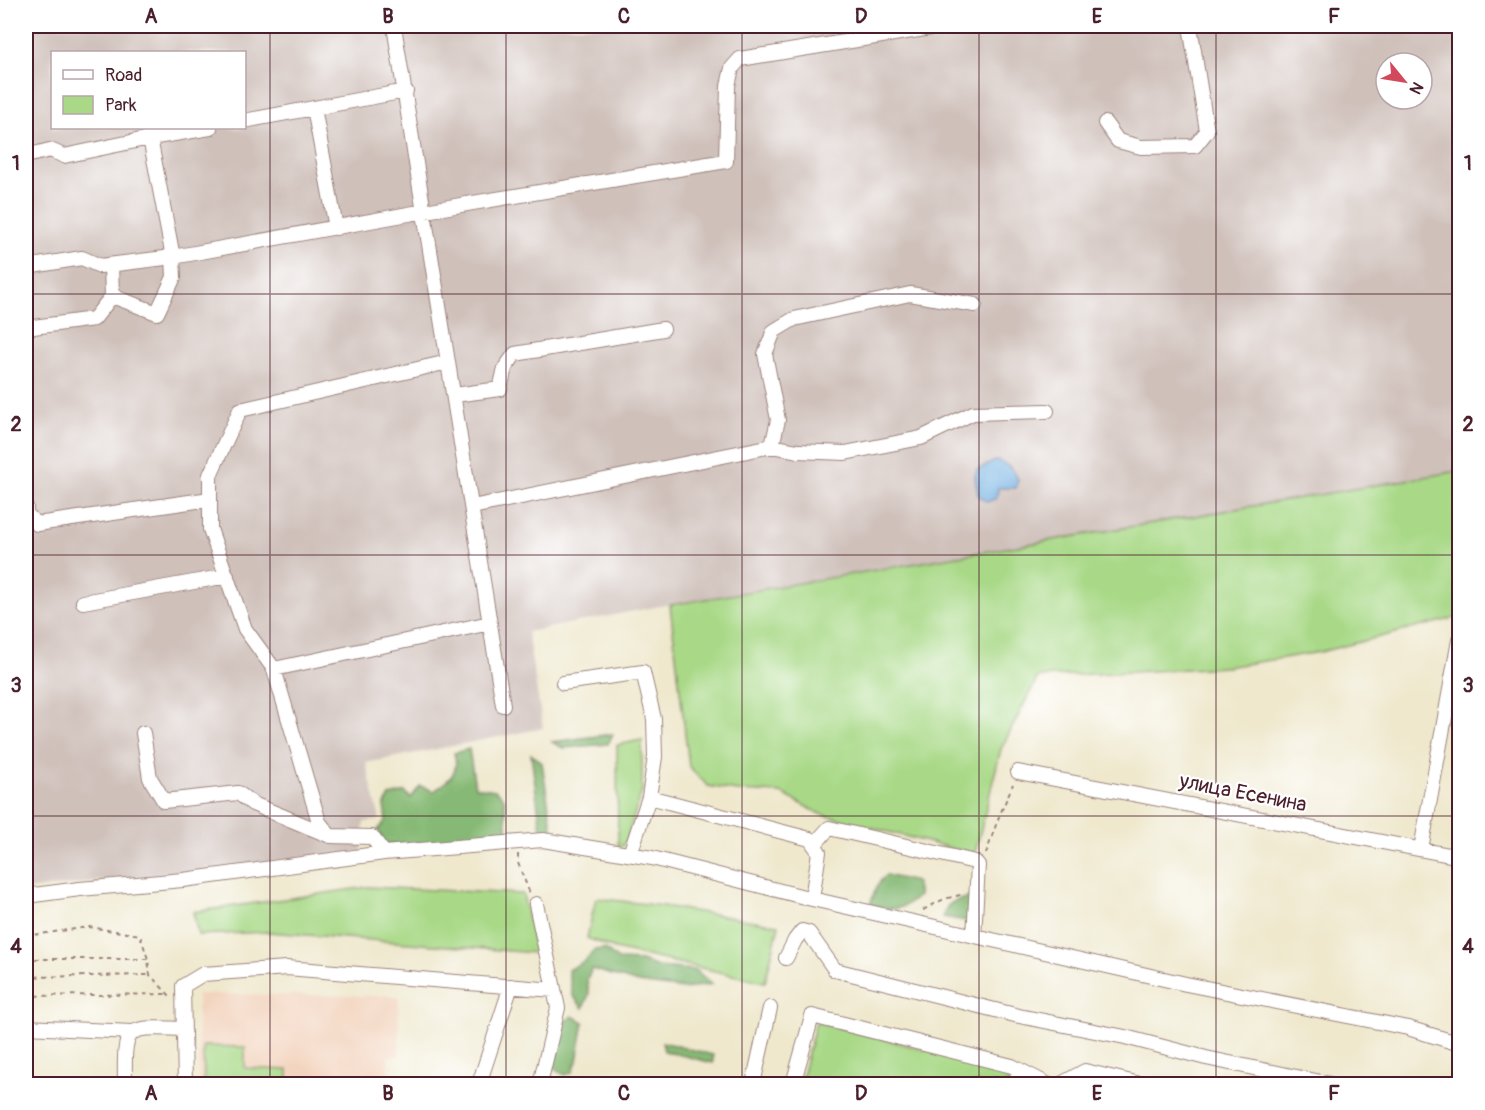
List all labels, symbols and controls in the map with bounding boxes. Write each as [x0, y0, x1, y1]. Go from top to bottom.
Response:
text: A [145, 4, 158, 29]
text: B [382, 4, 394, 29]
text: C [618, 4, 630, 29]
text: D [855, 4, 868, 29]
text: E [1092, 4, 1103, 29]
text: F [1328, 4, 1340, 29]
legend [51, 51, 246, 129]
north arrow [1374, 51, 1434, 111]
text: Road [105, 64, 142, 87]
text: N [1405, 78, 1427, 98]
text: Park [105, 94, 137, 117]
text: 1 [12, 151, 20, 176]
text: 1 [1464, 151, 1472, 176]
text: 2 [10, 412, 22, 437]
text: 2 [1462, 412, 1474, 437]
text: 3 [10, 673, 22, 698]
text: 3 [1462, 673, 1474, 698]
street label: улица Есенина [1176, 767, 1309, 819]
text: 4 [10, 934, 22, 959]
text: 4 [1462, 934, 1474, 959]
text: A [145, 1081, 158, 1106]
text: B [382, 1081, 394, 1106]
text: C [618, 1081, 630, 1106]
text: D [855, 1081, 868, 1106]
text: E [1092, 1081, 1103, 1106]
text: F [1328, 1081, 1340, 1106]

